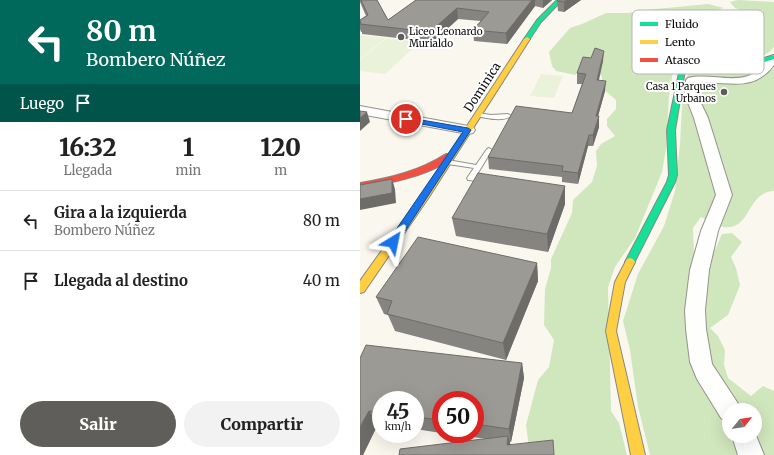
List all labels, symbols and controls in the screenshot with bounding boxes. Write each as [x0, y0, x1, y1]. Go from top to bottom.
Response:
legend [632, 10, 764, 74]
text: 80 m [86, 13, 157, 49]
icon: left [20, 16, 72, 68]
text: Fluido [665, 17, 699, 31]
place label: Liceo Leonardo Murialdo [409, 25, 483, 50]
marker: Liceo Leonardo Murialdo [396, 32, 406, 42]
text: Lento [665, 35, 696, 49]
text: Bombero Núñez [86, 48, 226, 71]
text: Atasco [664, 53, 701, 67]
street label: Dominica [460, 59, 504, 115]
place label: Casa 1 Parques Urbanos [646, 80, 716, 105]
marker: Casa 1 Parques Urbanos [719, 87, 729, 97]
icon: arrive [72, 92, 94, 114]
text: Luego [20, 94, 64, 113]
pin [389, 102, 423, 136]
icon: arrive [395, 108, 417, 130]
text: 16:32 [59, 132, 117, 163]
text: 1 [183, 132, 194, 163]
text: 120 [260, 132, 301, 163]
text: Llegada [63, 162, 112, 179]
text: min [176, 162, 201, 179]
text: m [274, 162, 287, 179]
text: Gira a la izquierda [54, 203, 187, 222]
icon: left [20, 210, 42, 232]
text: 80 m [303, 211, 340, 230]
position arrow [372, 221, 414, 263]
text: Bombero Núñez [54, 222, 155, 239]
icon: arrive [20, 270, 42, 292]
text: Llegada al destino [54, 271, 188, 290]
text: 40 m [303, 271, 340, 290]
speed limit sign: 50 [432, 391, 484, 443]
text: 45 [387, 399, 409, 424]
button: Salir [20, 401, 176, 447]
button: Compartir [184, 401, 340, 447]
north arrow [722, 403, 762, 443]
map controls [722, 403, 762, 443]
text: km/h [385, 420, 411, 433]

